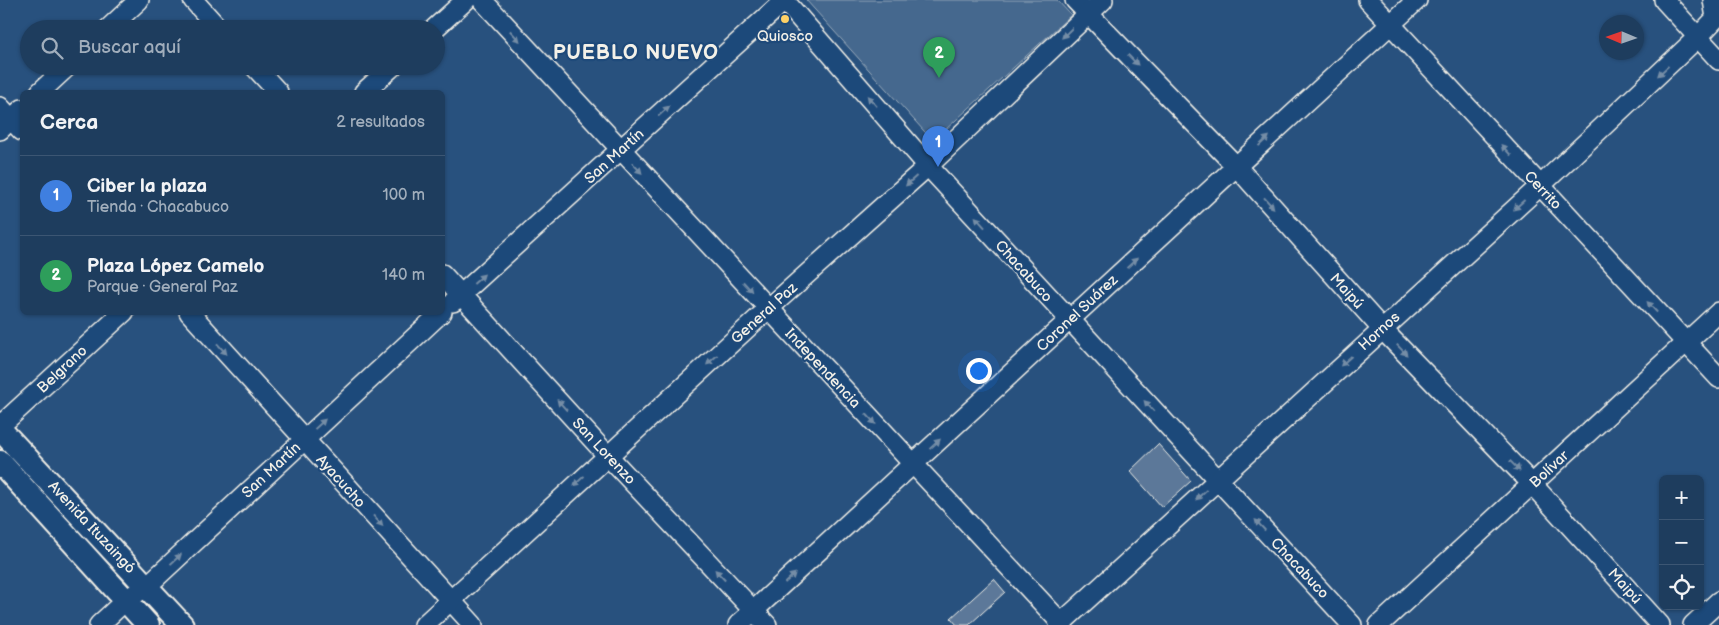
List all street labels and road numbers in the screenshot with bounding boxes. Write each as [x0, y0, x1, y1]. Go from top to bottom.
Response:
street label: San Martín [581, 125, 648, 188]
street label: Cerrito [1520, 167, 1565, 214]
street label: Chacabuco [991, 236, 1056, 306]
street label: Maipú [1326, 269, 1368, 313]
street label: Coronel Suárez [1033, 270, 1123, 356]
street label: General Paz [727, 278, 802, 348]
street label: Hornos [1355, 307, 1404, 355]
street label: Independencia [781, 324, 865, 412]
street label: Belgrano [33, 341, 91, 397]
street label: San Lorenzo [568, 414, 639, 489]
street label: San Martín [238, 438, 305, 502]
street label: Bolívar [1526, 446, 1573, 492]
street label: Ayacucho [312, 451, 369, 512]
street label: Avenida Ituzaingó [44, 477, 140, 578]
street label: Chacabuco [1266, 534, 1333, 603]
street label: Maipú [1604, 564, 1646, 608]

